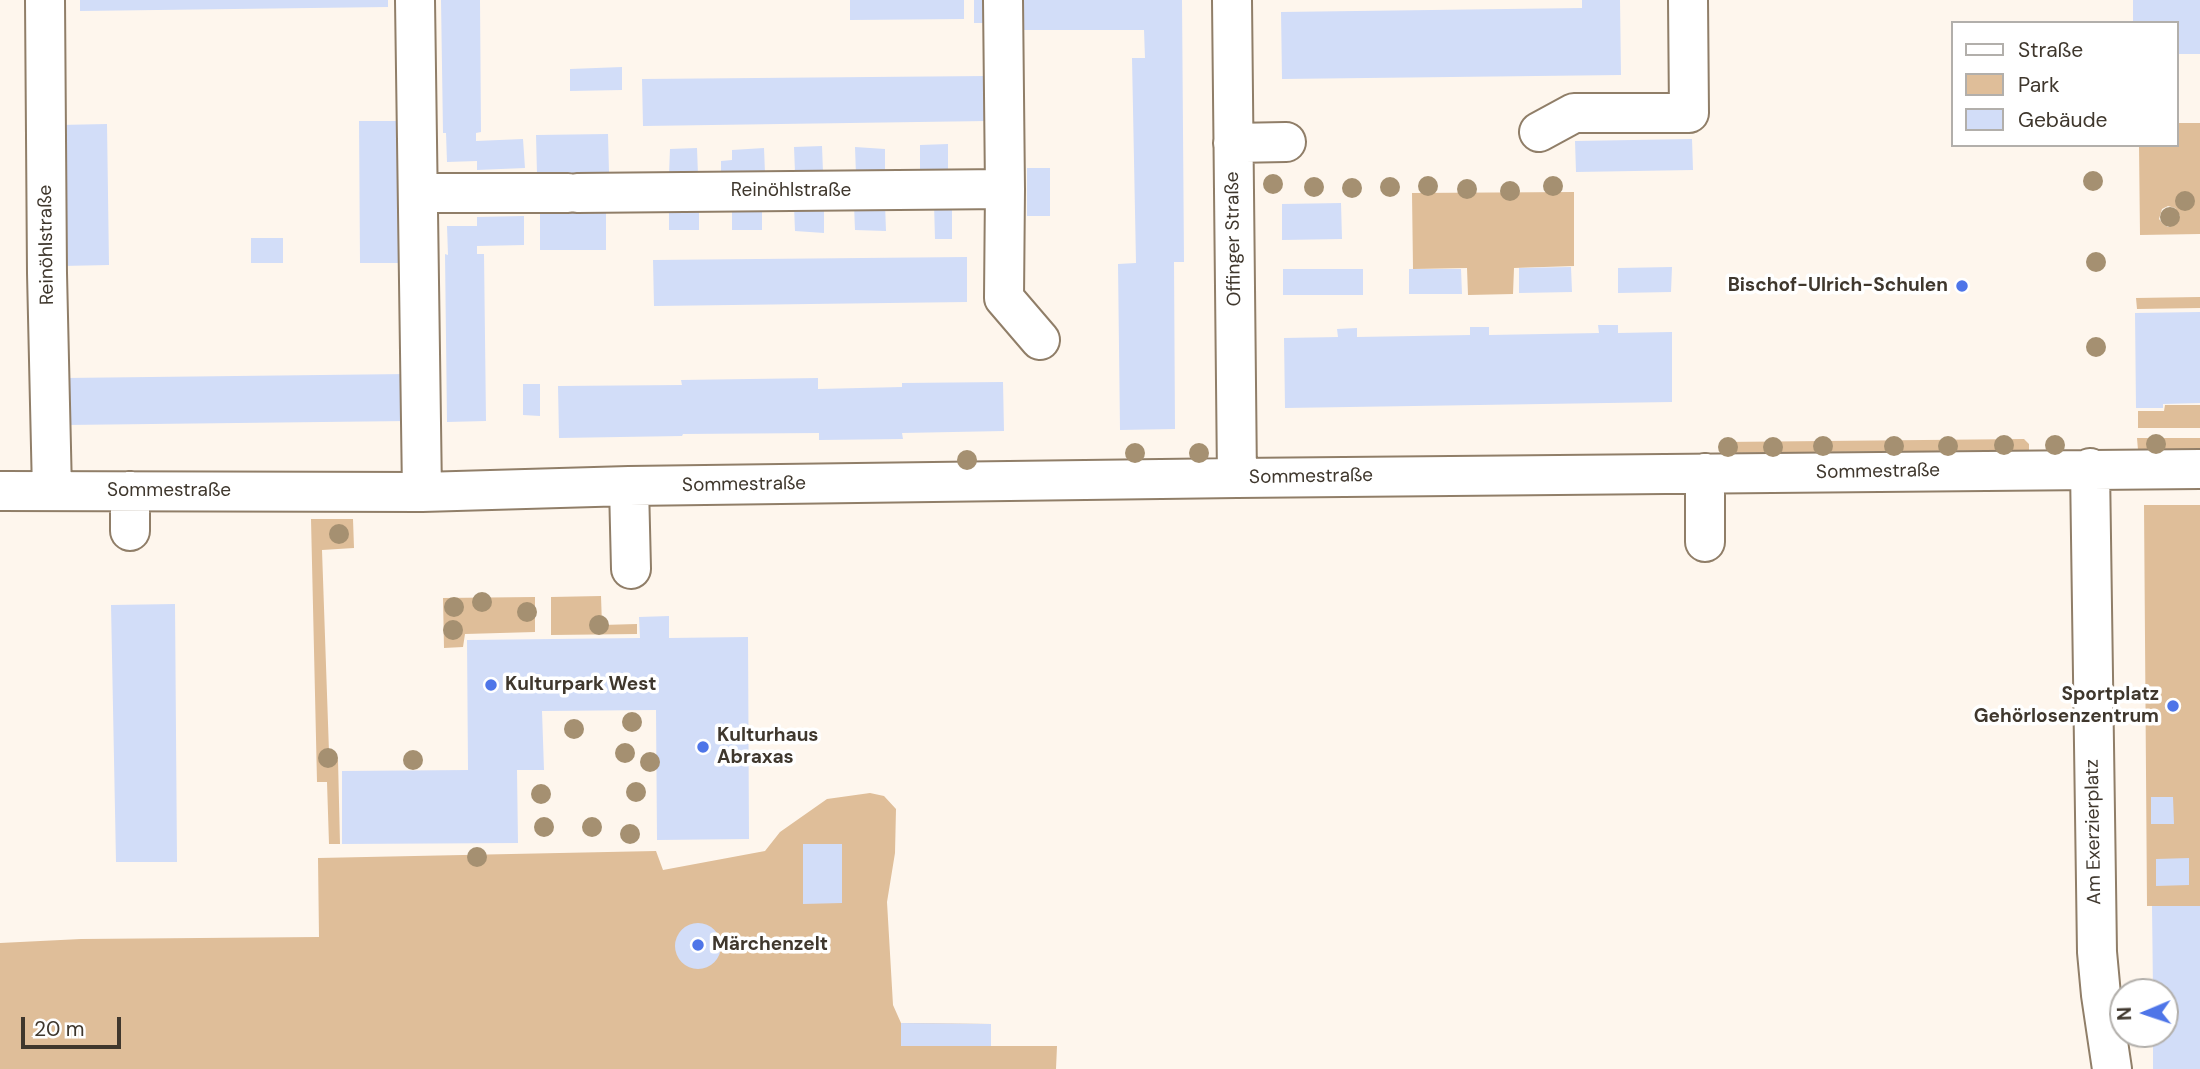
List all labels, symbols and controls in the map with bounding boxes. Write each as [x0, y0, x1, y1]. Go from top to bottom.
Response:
legend [1952, 21, 2179, 147]
text: Straße [2018, 36, 2083, 64]
text: Park [2018, 71, 2059, 99]
text: Gebäude [2018, 106, 2108, 134]
street label: Offinger Straße [1221, 171, 1247, 307]
street label: Reinöhlstraße [731, 180, 851, 202]
street label: Reinöhlstraße [35, 185, 59, 305]
place label: Bischof-Ulrich-Schulen [1728, 275, 1948, 297]
marker: Bischof-Ulrich-Schulen [1954, 278, 1970, 294]
street label: Sommestraße [1816, 460, 1940, 484]
street label: Sommestraße [1249, 465, 1373, 489]
street label: Sommestraße [682, 473, 806, 497]
street label: Sommestraße [107, 480, 231, 502]
place label: Kulturpark West [505, 674, 656, 696]
marker: Kulturpark West [483, 677, 499, 693]
place label: Sportplatz Gehörlosenzentrum [1974, 684, 2159, 728]
marker: Sportplatz Gehörlosenzentrum [2165, 698, 2181, 714]
place label: Kulturhaus Abraxas [717, 725, 818, 769]
marker: Kulturhaus Abraxas [695, 739, 711, 755]
street label: Am Exerzierplatz [2081, 759, 2107, 905]
place label: Märchenzelt [712, 934, 828, 956]
marker: Märchenzelt [690, 937, 706, 953]
north arrow [2109, 978, 2179, 1048]
scale bar [24, 1002, 124, 1046]
text: N [2112, 1006, 2137, 1021]
text: 20 m [34, 1015, 85, 1043]

